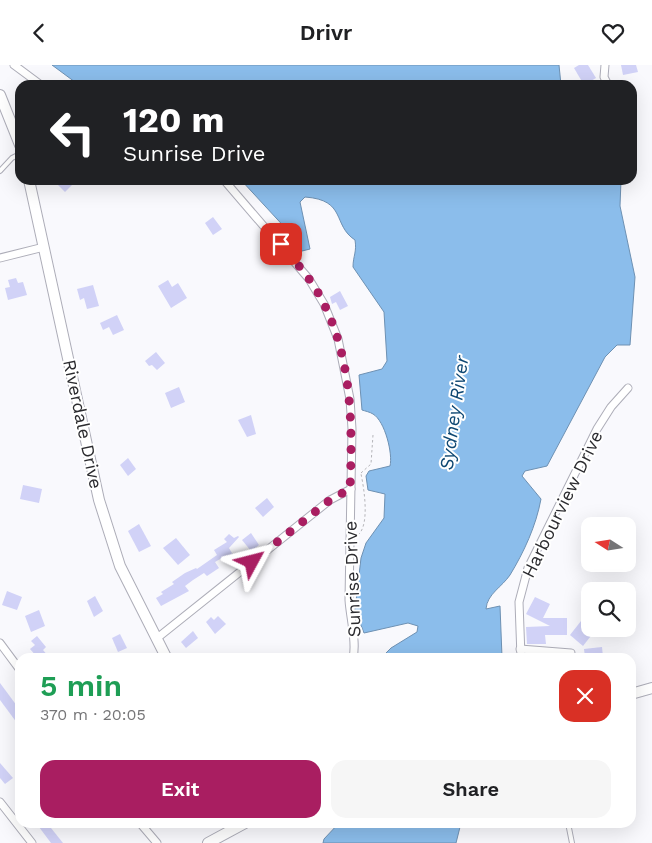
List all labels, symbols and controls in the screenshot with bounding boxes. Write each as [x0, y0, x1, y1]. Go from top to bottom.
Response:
icon: back [25, 19, 53, 47]
icon: heart [599, 19, 627, 47]
text: Drivr [300, 20, 352, 45]
text: 120 m [123, 99, 224, 141]
icon: left [40, 100, 105, 165]
text: Sunrise Drive [123, 141, 266, 166]
pin [260, 223, 302, 265]
icon: arrive [267, 230, 295, 258]
water label: Sydney River [435, 354, 474, 472]
street label: Riverdale Drive [59, 357, 107, 491]
street label: Harbourview Drive [517, 427, 607, 581]
north arrow [581, 517, 636, 573]
map controls [581, 517, 636, 637]
street label: Sunrise Drive [339, 520, 365, 638]
position arrow [225, 535, 277, 587]
button: search [581, 582, 636, 637]
text: 5 min [40, 668, 122, 703]
button: close [559, 670, 611, 722]
text: 370 m · 20:05 [40, 705, 146, 724]
button: Exit [40, 760, 321, 818]
button: Share [331, 760, 611, 818]

